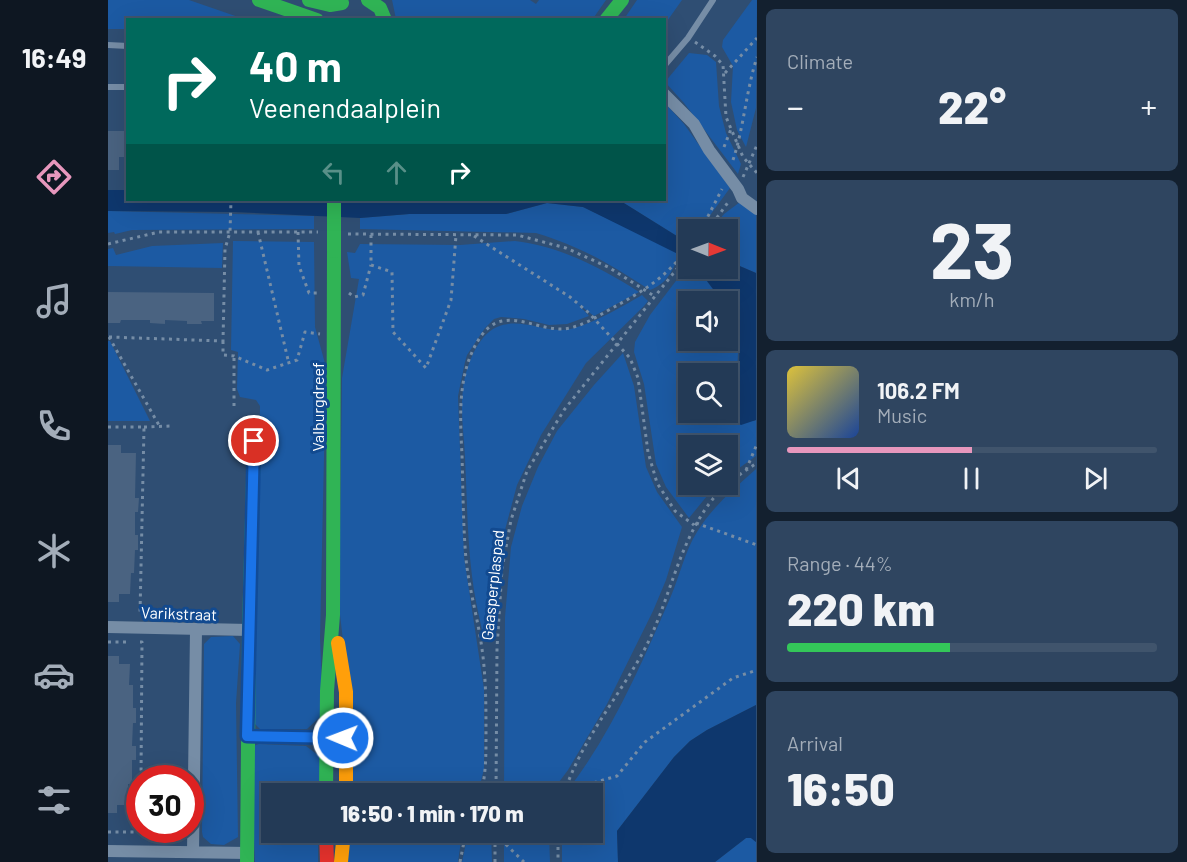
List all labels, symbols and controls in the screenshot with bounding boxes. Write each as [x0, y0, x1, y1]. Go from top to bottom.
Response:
text: 40 m [249, 40, 342, 90]
text: 16:49 [22, 41, 86, 73]
icon: right [150, 42, 228, 120]
text: Climate [787, 49, 853, 73]
text: 22° [938, 79, 1006, 133]
text: − [787, 86, 804, 126]
text: + [1140, 86, 1157, 126]
text: Veenendaalplein [249, 91, 441, 123]
icon: directions [33, 156, 75, 198]
icon: left [317, 156, 350, 189]
icon: ahead [380, 156, 413, 189]
icon: right [443, 156, 476, 189]
text: 23 [930, 201, 1014, 295]
north arrow [678, 219, 738, 279]
map controls [678, 219, 738, 495]
icon: music [33, 280, 75, 322]
text: km/h [949, 287, 995, 311]
button: sound [678, 291, 738, 351]
street label: Valburgdreef [308, 362, 327, 452]
button: search [678, 363, 738, 423]
text: 106.2 FM [877, 377, 960, 403]
text: Music [877, 403, 927, 427]
icon: phone [33, 405, 75, 447]
pin [228, 415, 279, 466]
icon: arrive [237, 424, 270, 457]
button: layers [678, 435, 738, 495]
icon: previous [832, 462, 865, 495]
icon: pause [955, 462, 988, 495]
icon: next [1079, 462, 1112, 495]
street label: Gaasperplaspad [477, 529, 507, 641]
icon: climate [33, 530, 75, 572]
text: Range · 44% [787, 551, 893, 575]
text: 220 km [787, 581, 935, 635]
street label: Varikstraat [141, 602, 217, 624]
icon: car [33, 654, 75, 696]
position arrow [311, 706, 375, 770]
text: Arrival [787, 731, 843, 755]
text: 16:50 [787, 761, 895, 815]
speed limit sign: 30 [126, 765, 204, 843]
icon: filters [33, 779, 75, 821]
text: 16:50 · 1 min · 170 m [340, 800, 524, 826]

